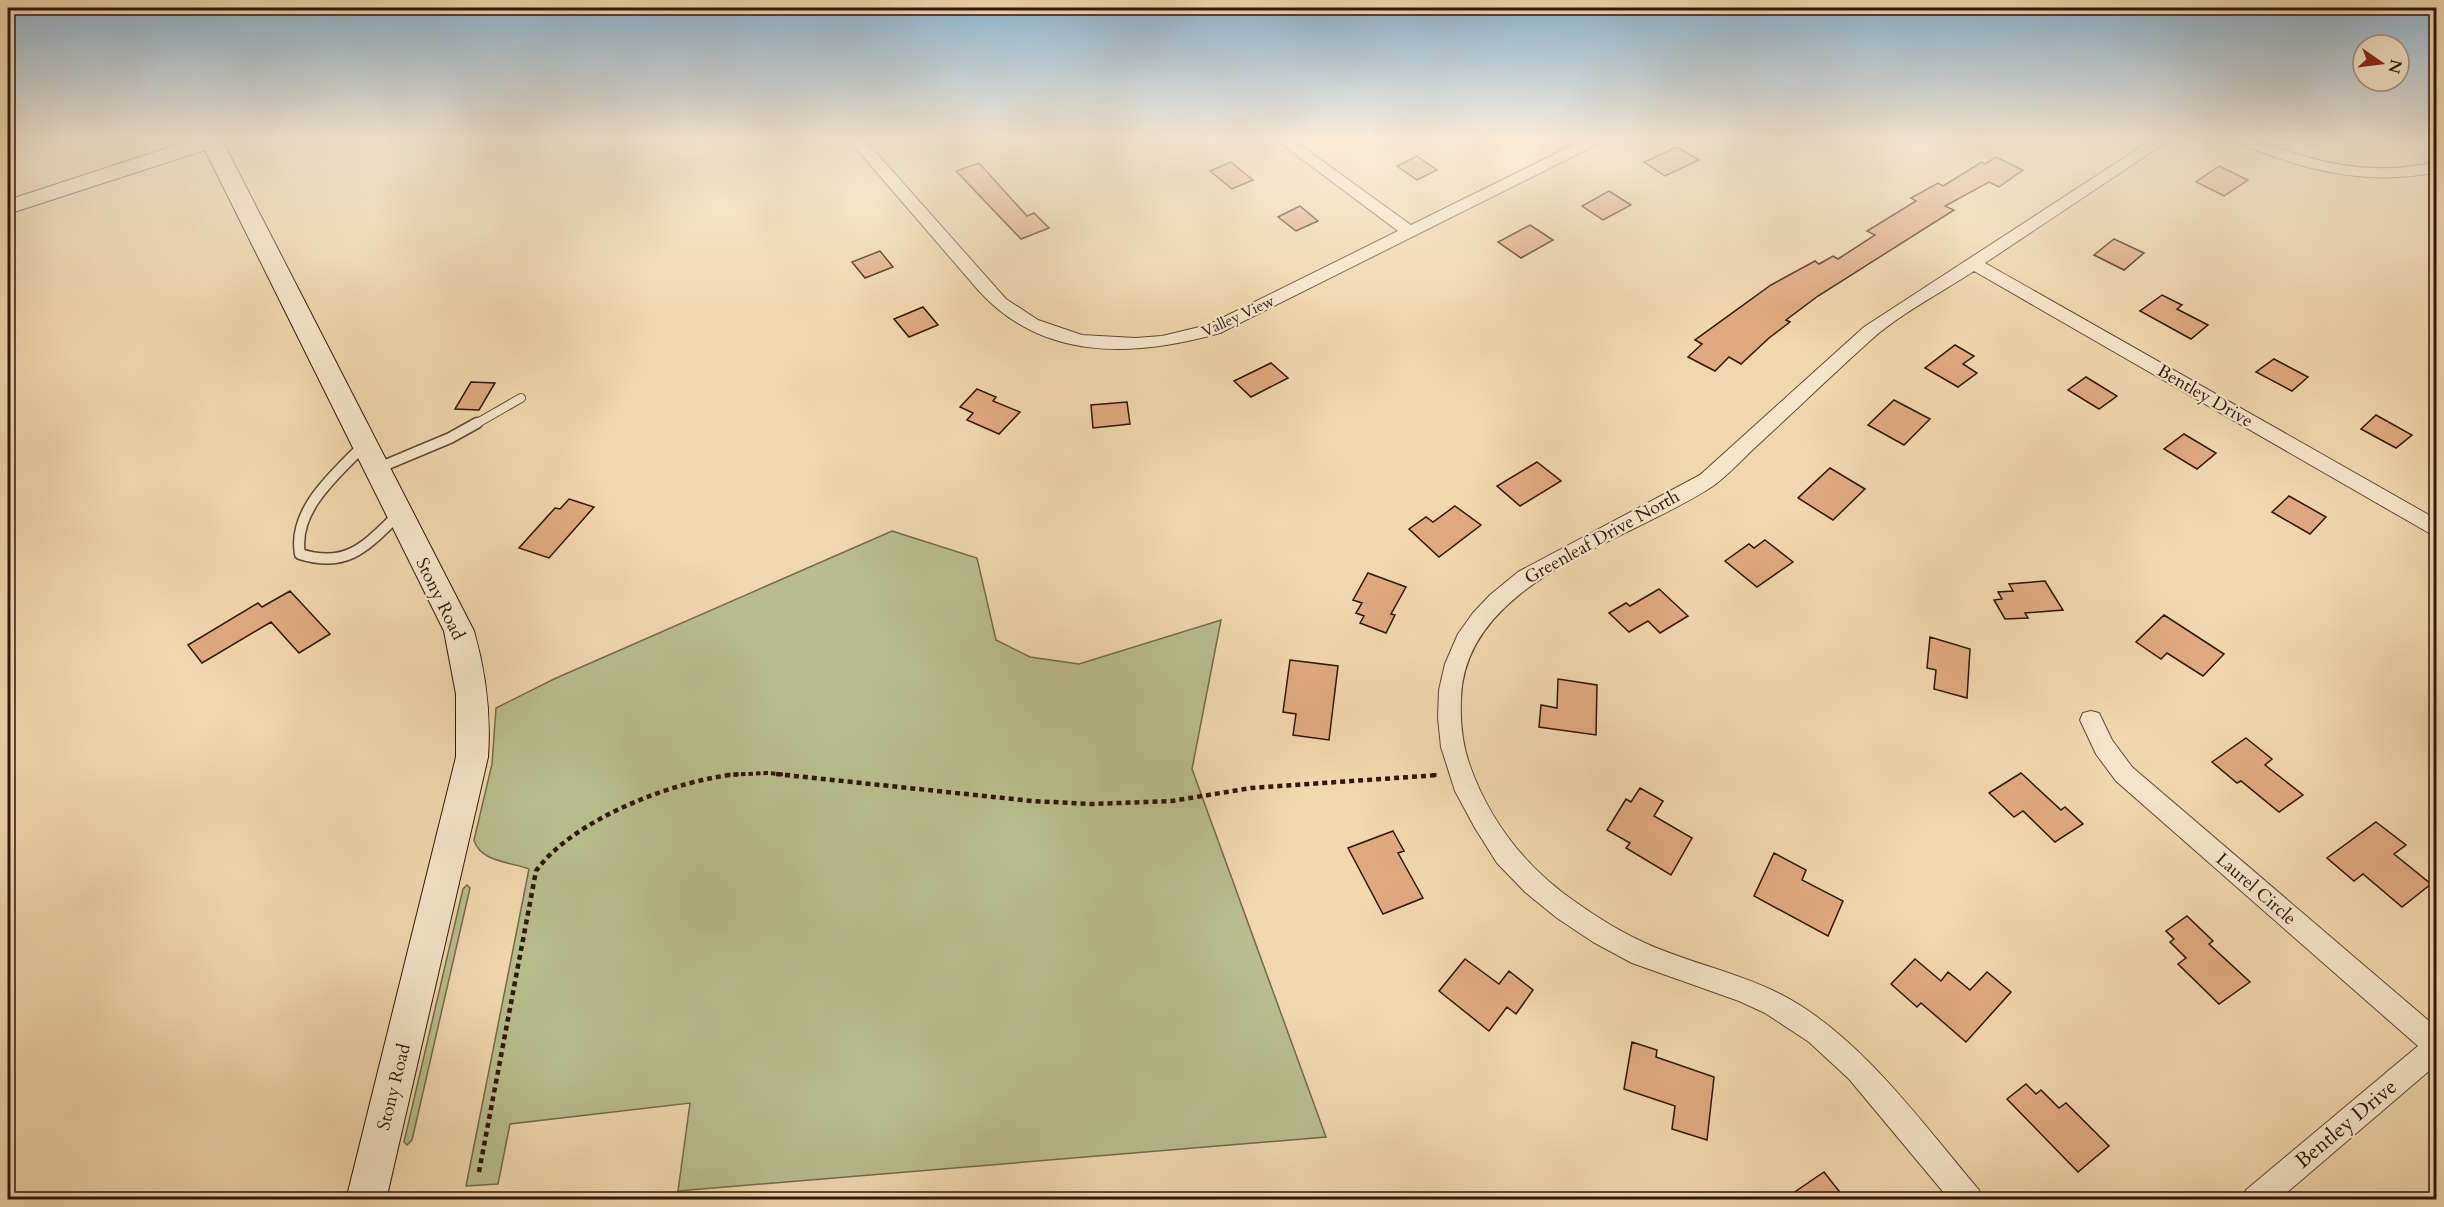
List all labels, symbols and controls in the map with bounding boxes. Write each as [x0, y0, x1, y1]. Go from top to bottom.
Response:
north arrow [2351, 33, 2411, 93]
text: N [2382, 57, 2407, 76]
street label: Valley View [1198, 290, 1278, 342]
street label: Bentley Drive [2152, 358, 2258, 434]
street label: Greenleaf Drive North [1520, 484, 1684, 590]
street label: Stony Road [409, 554, 471, 645]
street label: Laurel Circle [2210, 847, 2302, 931]
street label: Stony Road [371, 1041, 417, 1133]
street label: Bentley Drive [2289, 1073, 2403, 1175]

